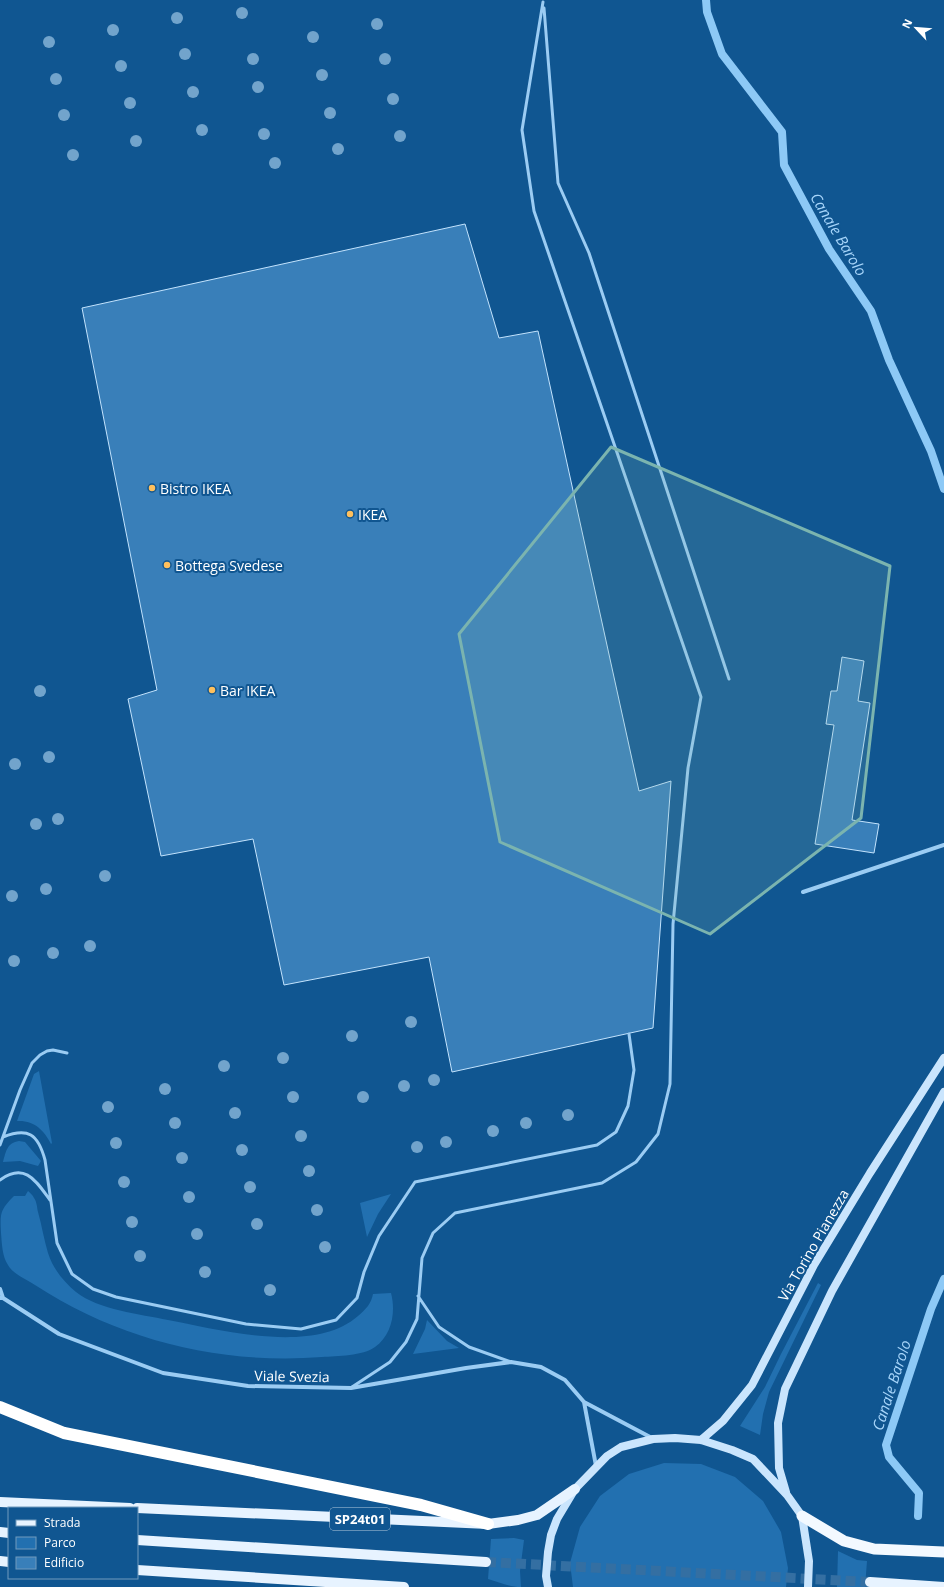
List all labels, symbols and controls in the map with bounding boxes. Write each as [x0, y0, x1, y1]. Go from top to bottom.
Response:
north arrow [896, 8, 936, 48]
text: N [898, 16, 915, 31]
water label: Canale Barolo [806, 189, 872, 279]
place label: Bistro IKEA [160, 479, 231, 498]
marker: Bistro IKEA [147, 483, 157, 493]
place label: IKEA [358, 505, 387, 524]
marker: IKEA [345, 509, 355, 519]
place label: Bottega Svedese [175, 556, 283, 575]
marker: Bottega Svedese [162, 560, 172, 570]
place label: Bar IKEA [220, 681, 275, 700]
marker: Bar IKEA [207, 685, 217, 695]
street label: Via Torino Pianezza [773, 1186, 853, 1304]
water label: Canale Barolo [867, 1337, 915, 1433]
street label: Viale Svezia [254, 1366, 330, 1386]
legend [8, 1507, 138, 1579]
road number: SP24t01 [330, 1508, 390, 1530]
text: Strada [44, 1514, 80, 1531]
text: Parco [44, 1534, 76, 1551]
text: Edificio [44, 1554, 84, 1571]

